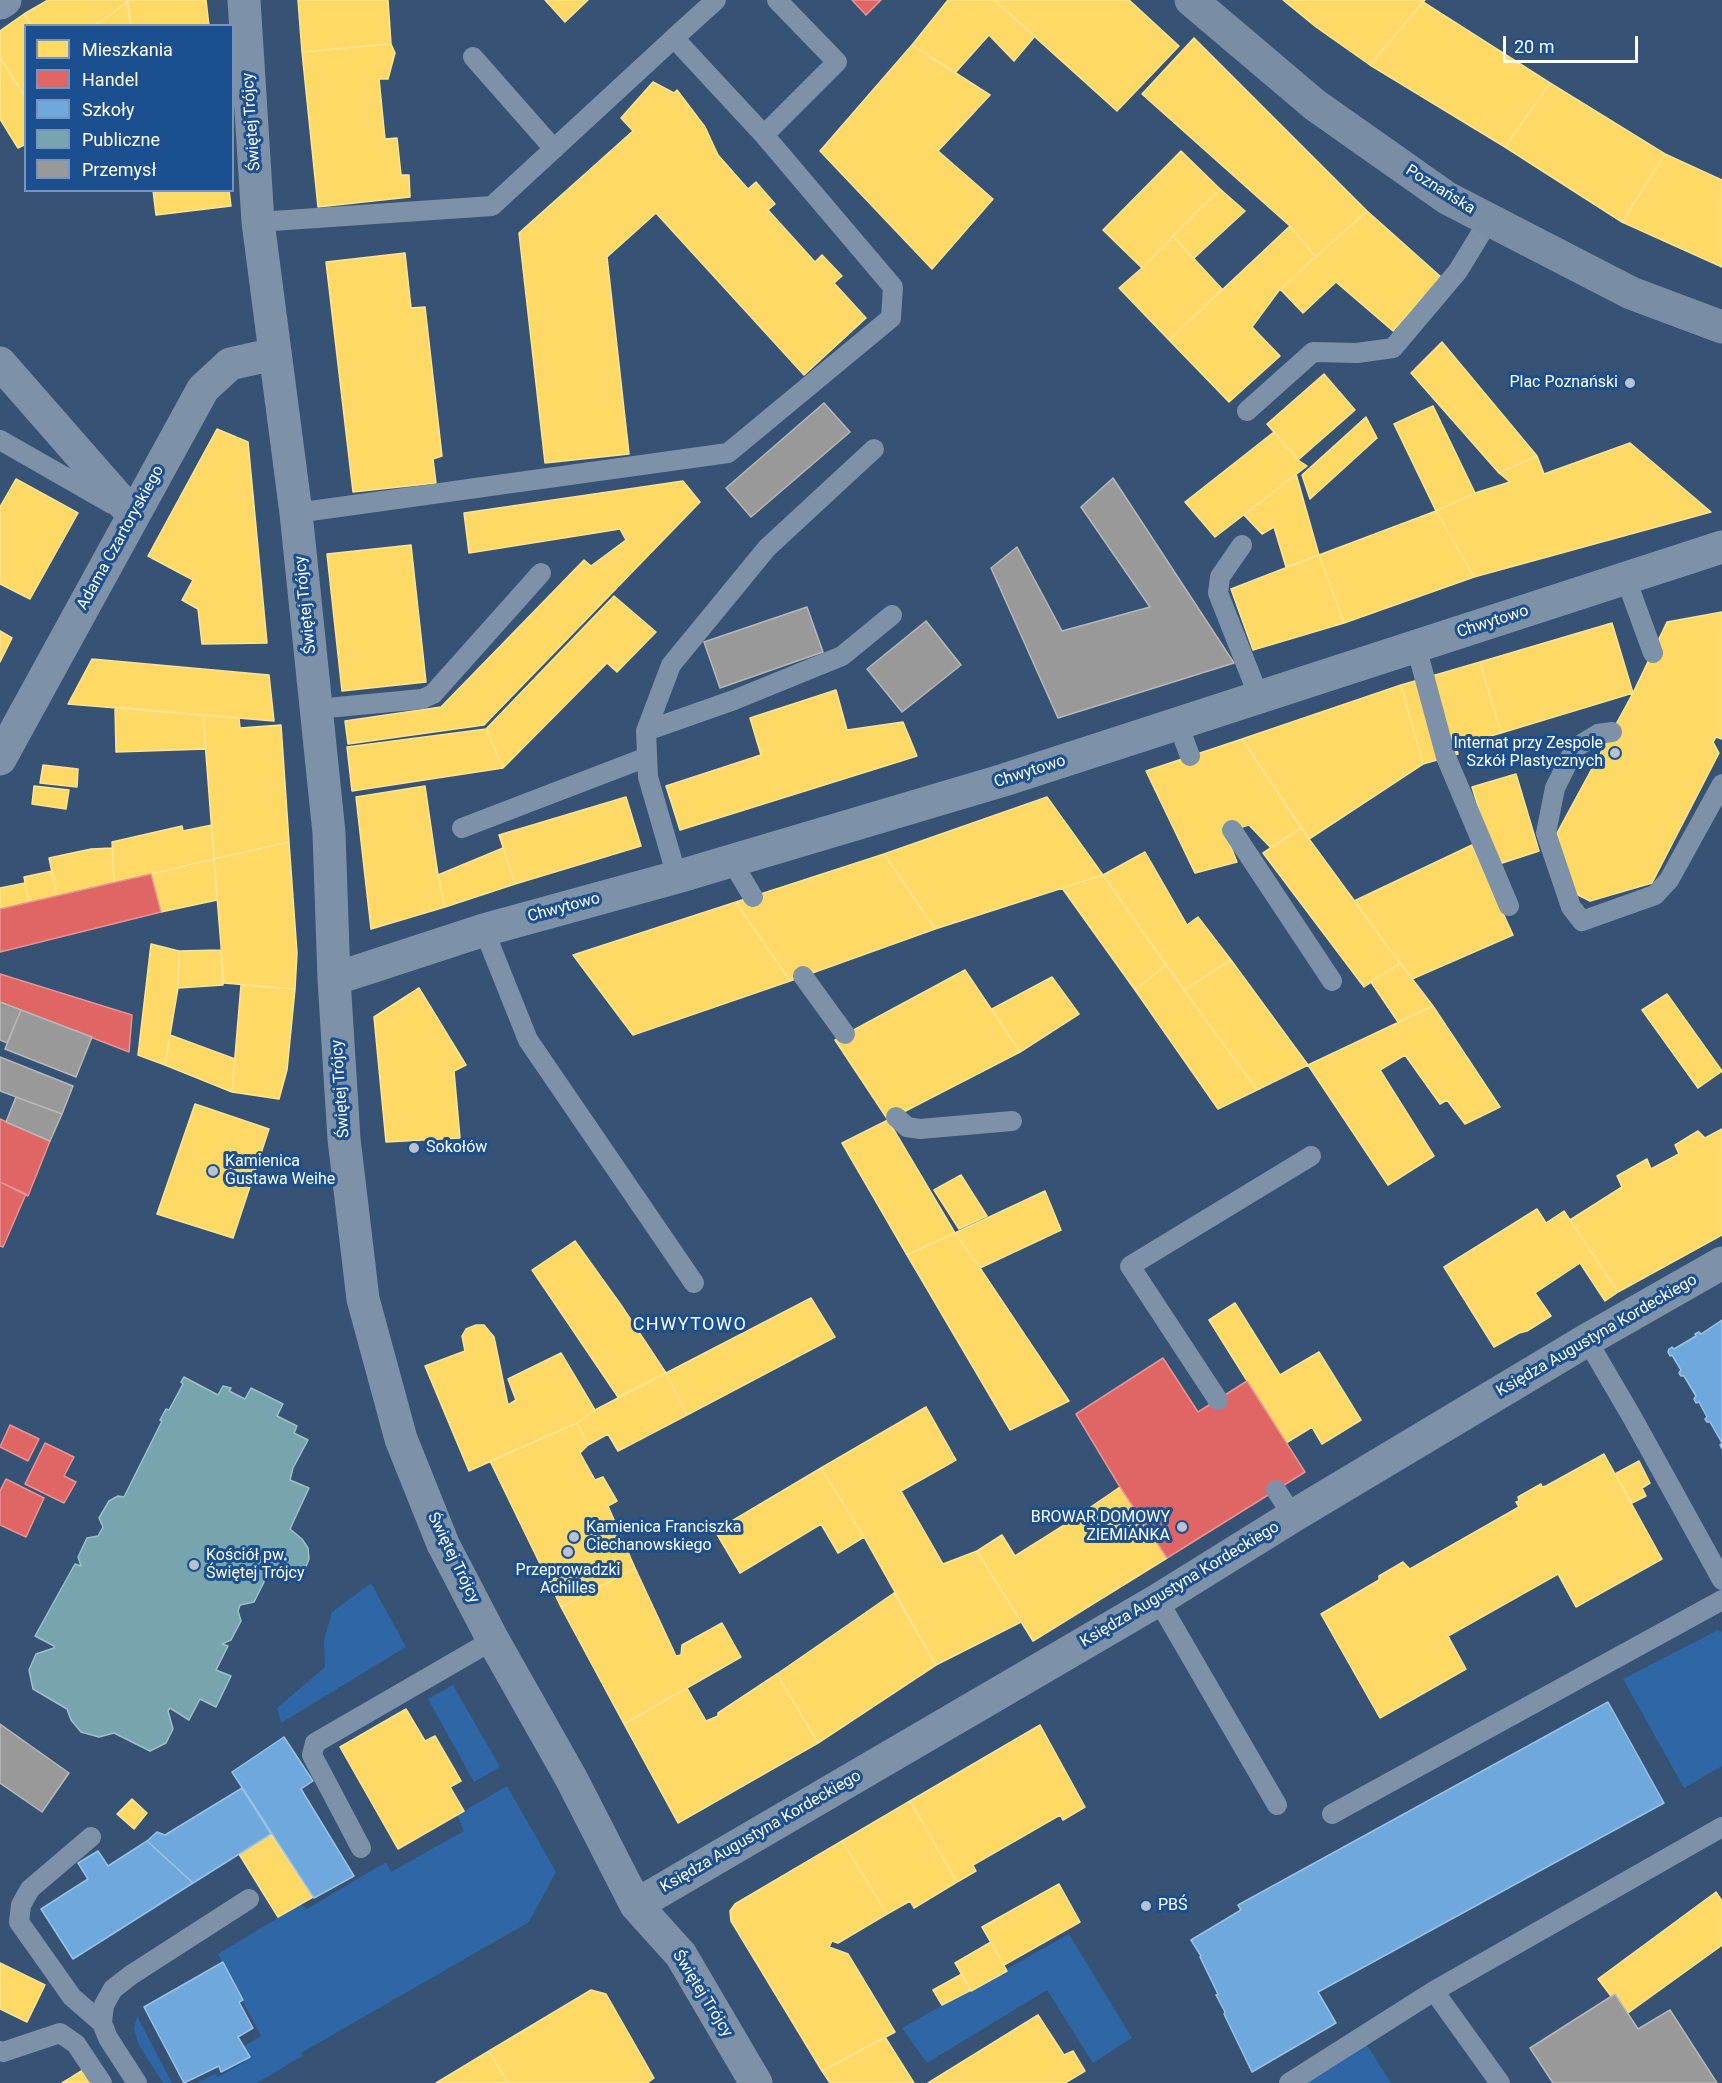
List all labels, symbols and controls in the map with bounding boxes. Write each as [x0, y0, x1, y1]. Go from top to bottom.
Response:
legend [24, 24, 234, 192]
scale bar [1506, 24, 1641, 62]
text: 20 m [1514, 36, 1554, 57]
text: Mieszkania [82, 39, 173, 60]
text: Handel [82, 69, 139, 90]
street label: Świętej Trójcy [239, 72, 265, 172]
text: Szkoły [82, 99, 134, 120]
text: Publiczne [82, 129, 160, 150]
text: Przemysł [82, 159, 156, 180]
street label: Poznańska [1402, 161, 1478, 219]
place label: Plac Poznański [1509, 373, 1618, 393]
marker: Plac Poznański [1623, 376, 1637, 390]
street label: Adama Czartoryskiego [73, 463, 169, 613]
street label: Świętej Trójcy [291, 555, 321, 655]
street label: Chwytowo [1455, 601, 1531, 643]
place label: Internat przy Zespole Szkół Plastycznych [1453, 734, 1603, 772]
marker: Internat przy Zespole Szkół Plastycznych [1608, 746, 1622, 760]
street label: Chwytowo [992, 751, 1068, 793]
street label: Chwytowo [526, 889, 602, 927]
street label: Świętej Trójcy [328, 1039, 354, 1139]
place label: Sokołów [426, 1138, 487, 1158]
marker: Sokołów [407, 1141, 421, 1155]
place label: Kamienica Gustawa Weihe [225, 1152, 335, 1190]
marker: Kamienica Gustawa Weihe [206, 1164, 220, 1178]
street label: Księdza Augustyna Kordeckiego [1493, 1271, 1701, 1401]
district label: CHWYTOWO [633, 1314, 747, 1336]
place label: BROWAR DOMOWY ZIEMIANKA [1031, 1508, 1170, 1546]
street label: Świętej Trójcy [423, 1510, 483, 1606]
place label: Kamienica Franciszka Ciechanowskiego [586, 1518, 741, 1556]
street label: Księdza Augustyna Kordeckiego [1077, 1518, 1283, 1652]
marker: BROWAR DOMOWY ZIEMIANKA [1175, 1520, 1189, 1534]
marker: Kamienica Franciszka Ciechanowskiego [567, 1530, 581, 1544]
marker: Przeprowadzki Achilles [561, 1545, 575, 1559]
place label: Kościół pw. Świętej Trójcy [206, 1546, 305, 1584]
marker: Kościół pw. Świętej Trójcy [187, 1558, 201, 1572]
place label: Przeprowadzki Achilles [516, 1561, 620, 1599]
street label: Księdza Augustyna Kordeckiego [657, 1767, 865, 1897]
place label: PBŚ [1158, 1896, 1188, 1916]
marker: PBŚ [1139, 1899, 1153, 1913]
street label: Świętej Trójcy [668, 1947, 736, 2041]

